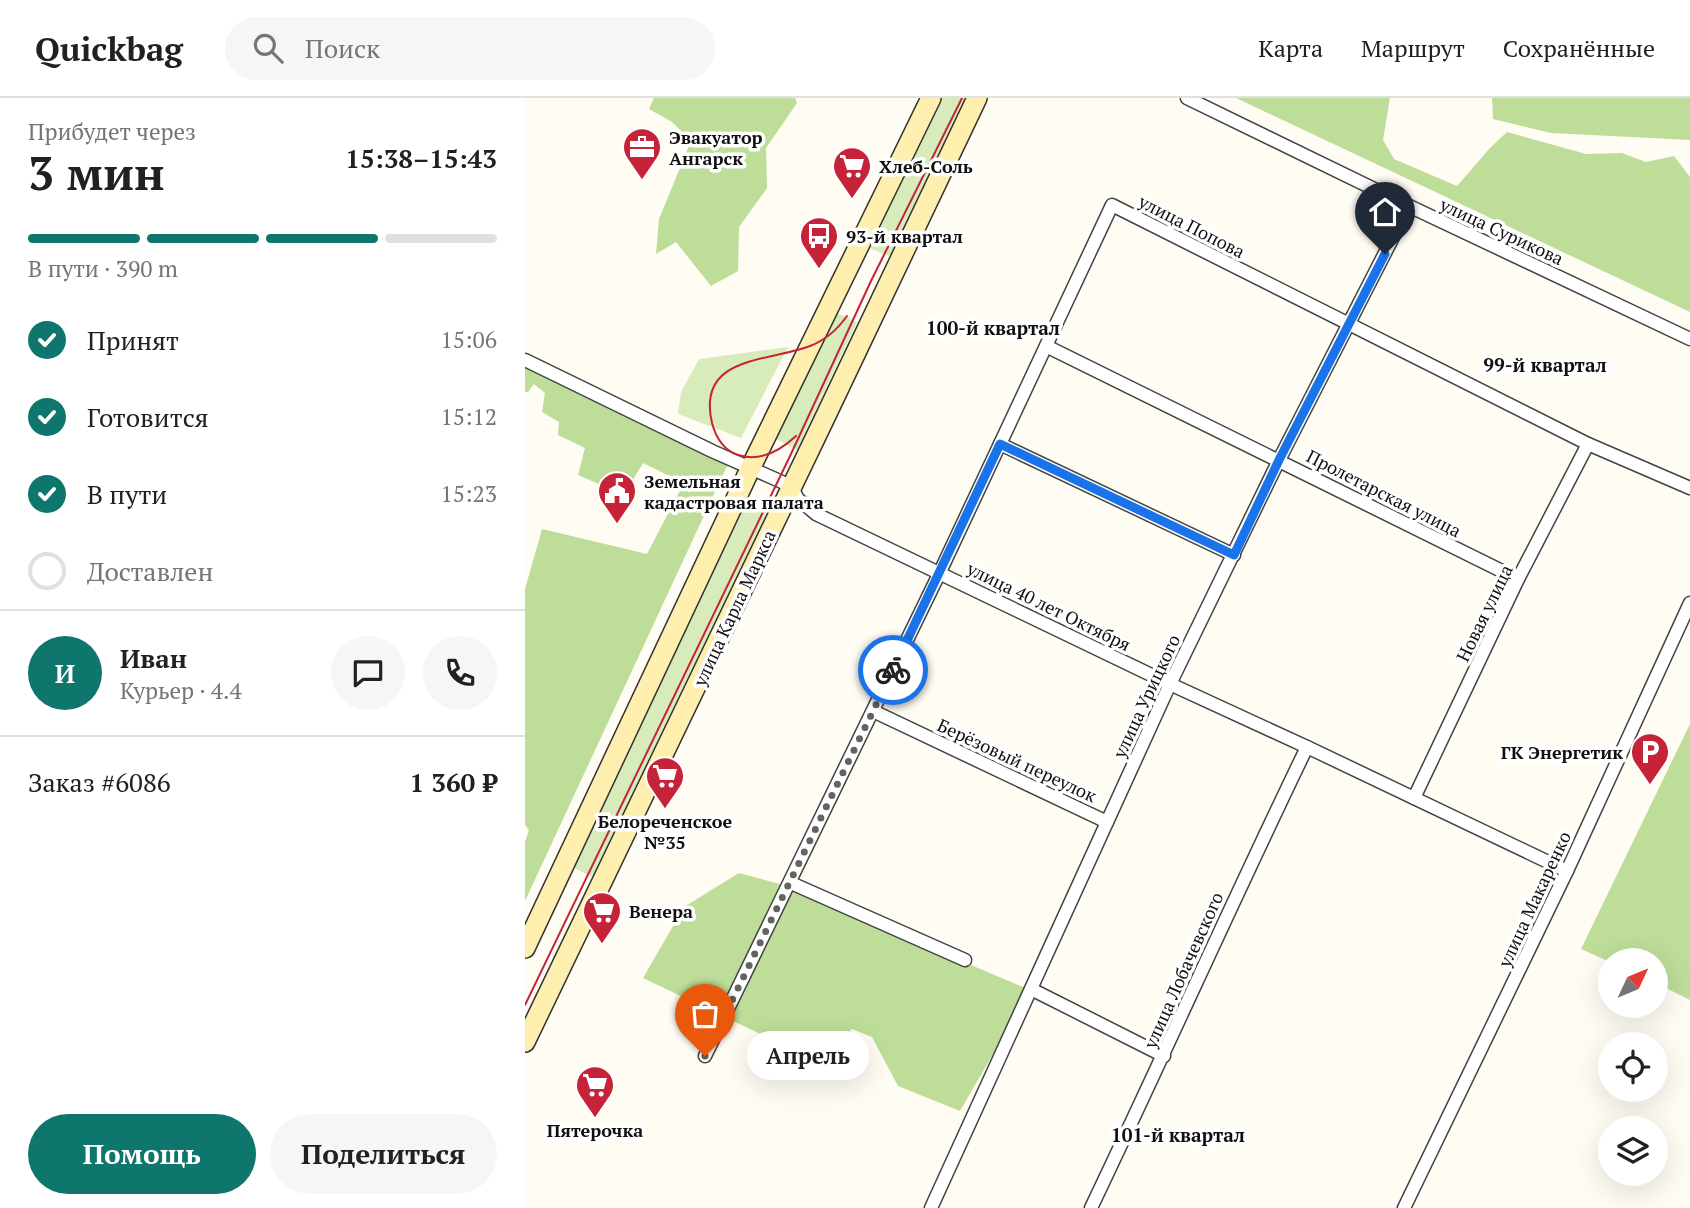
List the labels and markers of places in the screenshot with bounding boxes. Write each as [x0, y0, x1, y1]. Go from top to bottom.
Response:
place label: Эвакуатор Ангарск [669, 125, 763, 170]
office icon: Эвакуатор Ангарск [621, 126, 663, 181]
supermarket icon: Хлеб-Соль [831, 145, 873, 200]
place label: Хлеб-Соль [879, 154, 973, 178]
pin [1355, 182, 1415, 254]
bus stop icon: 93-й квартал [798, 215, 840, 270]
place label: 93-й квартал [846, 224, 963, 248]
place label: Земельная кадастровая палата [644, 469, 824, 514]
public building icon: Земельная кадастровая палата [596, 470, 638, 525]
parking icon: ГК Энергетик [1629, 731, 1671, 786]
place label: ГК Энергетик [1501, 740, 1623, 764]
supermarket icon: Белореченское №35 [644, 755, 686, 810]
place label: Белореченское №35 [598, 809, 732, 854]
supermarket icon: Венера [581, 890, 623, 945]
place label: Венера [629, 899, 693, 923]
pin [675, 984, 735, 1056]
callout: Апрель [747, 1032, 869, 1080]
supermarket icon: Пятерочка [574, 1064, 616, 1119]
place label: Пятерочка [547, 1118, 643, 1142]

